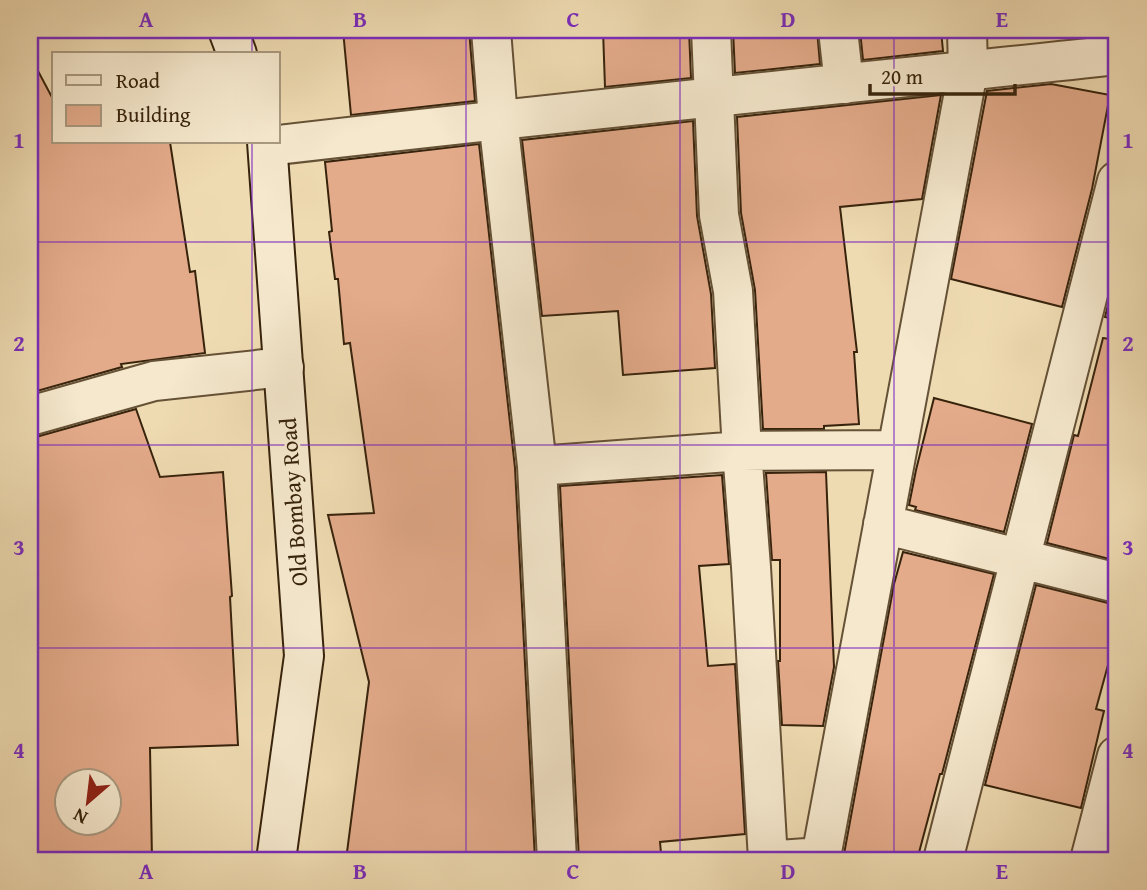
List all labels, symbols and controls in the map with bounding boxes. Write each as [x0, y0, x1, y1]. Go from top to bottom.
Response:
text: A [139, 2, 154, 35]
text: B [353, 2, 367, 35]
text: C [566, 2, 580, 35]
text: D [781, 2, 796, 35]
text: E [996, 2, 1008, 35]
legend [52, 52, 280, 144]
scale bar [870, 52, 1016, 96]
text: 20 m [881, 61, 923, 92]
text: Road [116, 65, 161, 96]
text: Building [116, 99, 191, 130]
text: 1 [13, 123, 25, 156]
text: 1 [1122, 123, 1134, 156]
text: 2 [13, 326, 25, 359]
text: 2 [1122, 326, 1134, 359]
street label: Old Bombay Road [271, 416, 315, 587]
text: 3 [13, 530, 25, 563]
text: 3 [1122, 530, 1134, 563]
text: 4 [13, 733, 25, 766]
text: 4 [1122, 733, 1134, 766]
north arrow [52, 768, 122, 838]
text: N [68, 802, 92, 832]
text: A [139, 854, 154, 887]
text: B [353, 854, 367, 887]
text: C [566, 854, 580, 887]
text: D [781, 854, 796, 887]
text: E [996, 854, 1008, 887]

